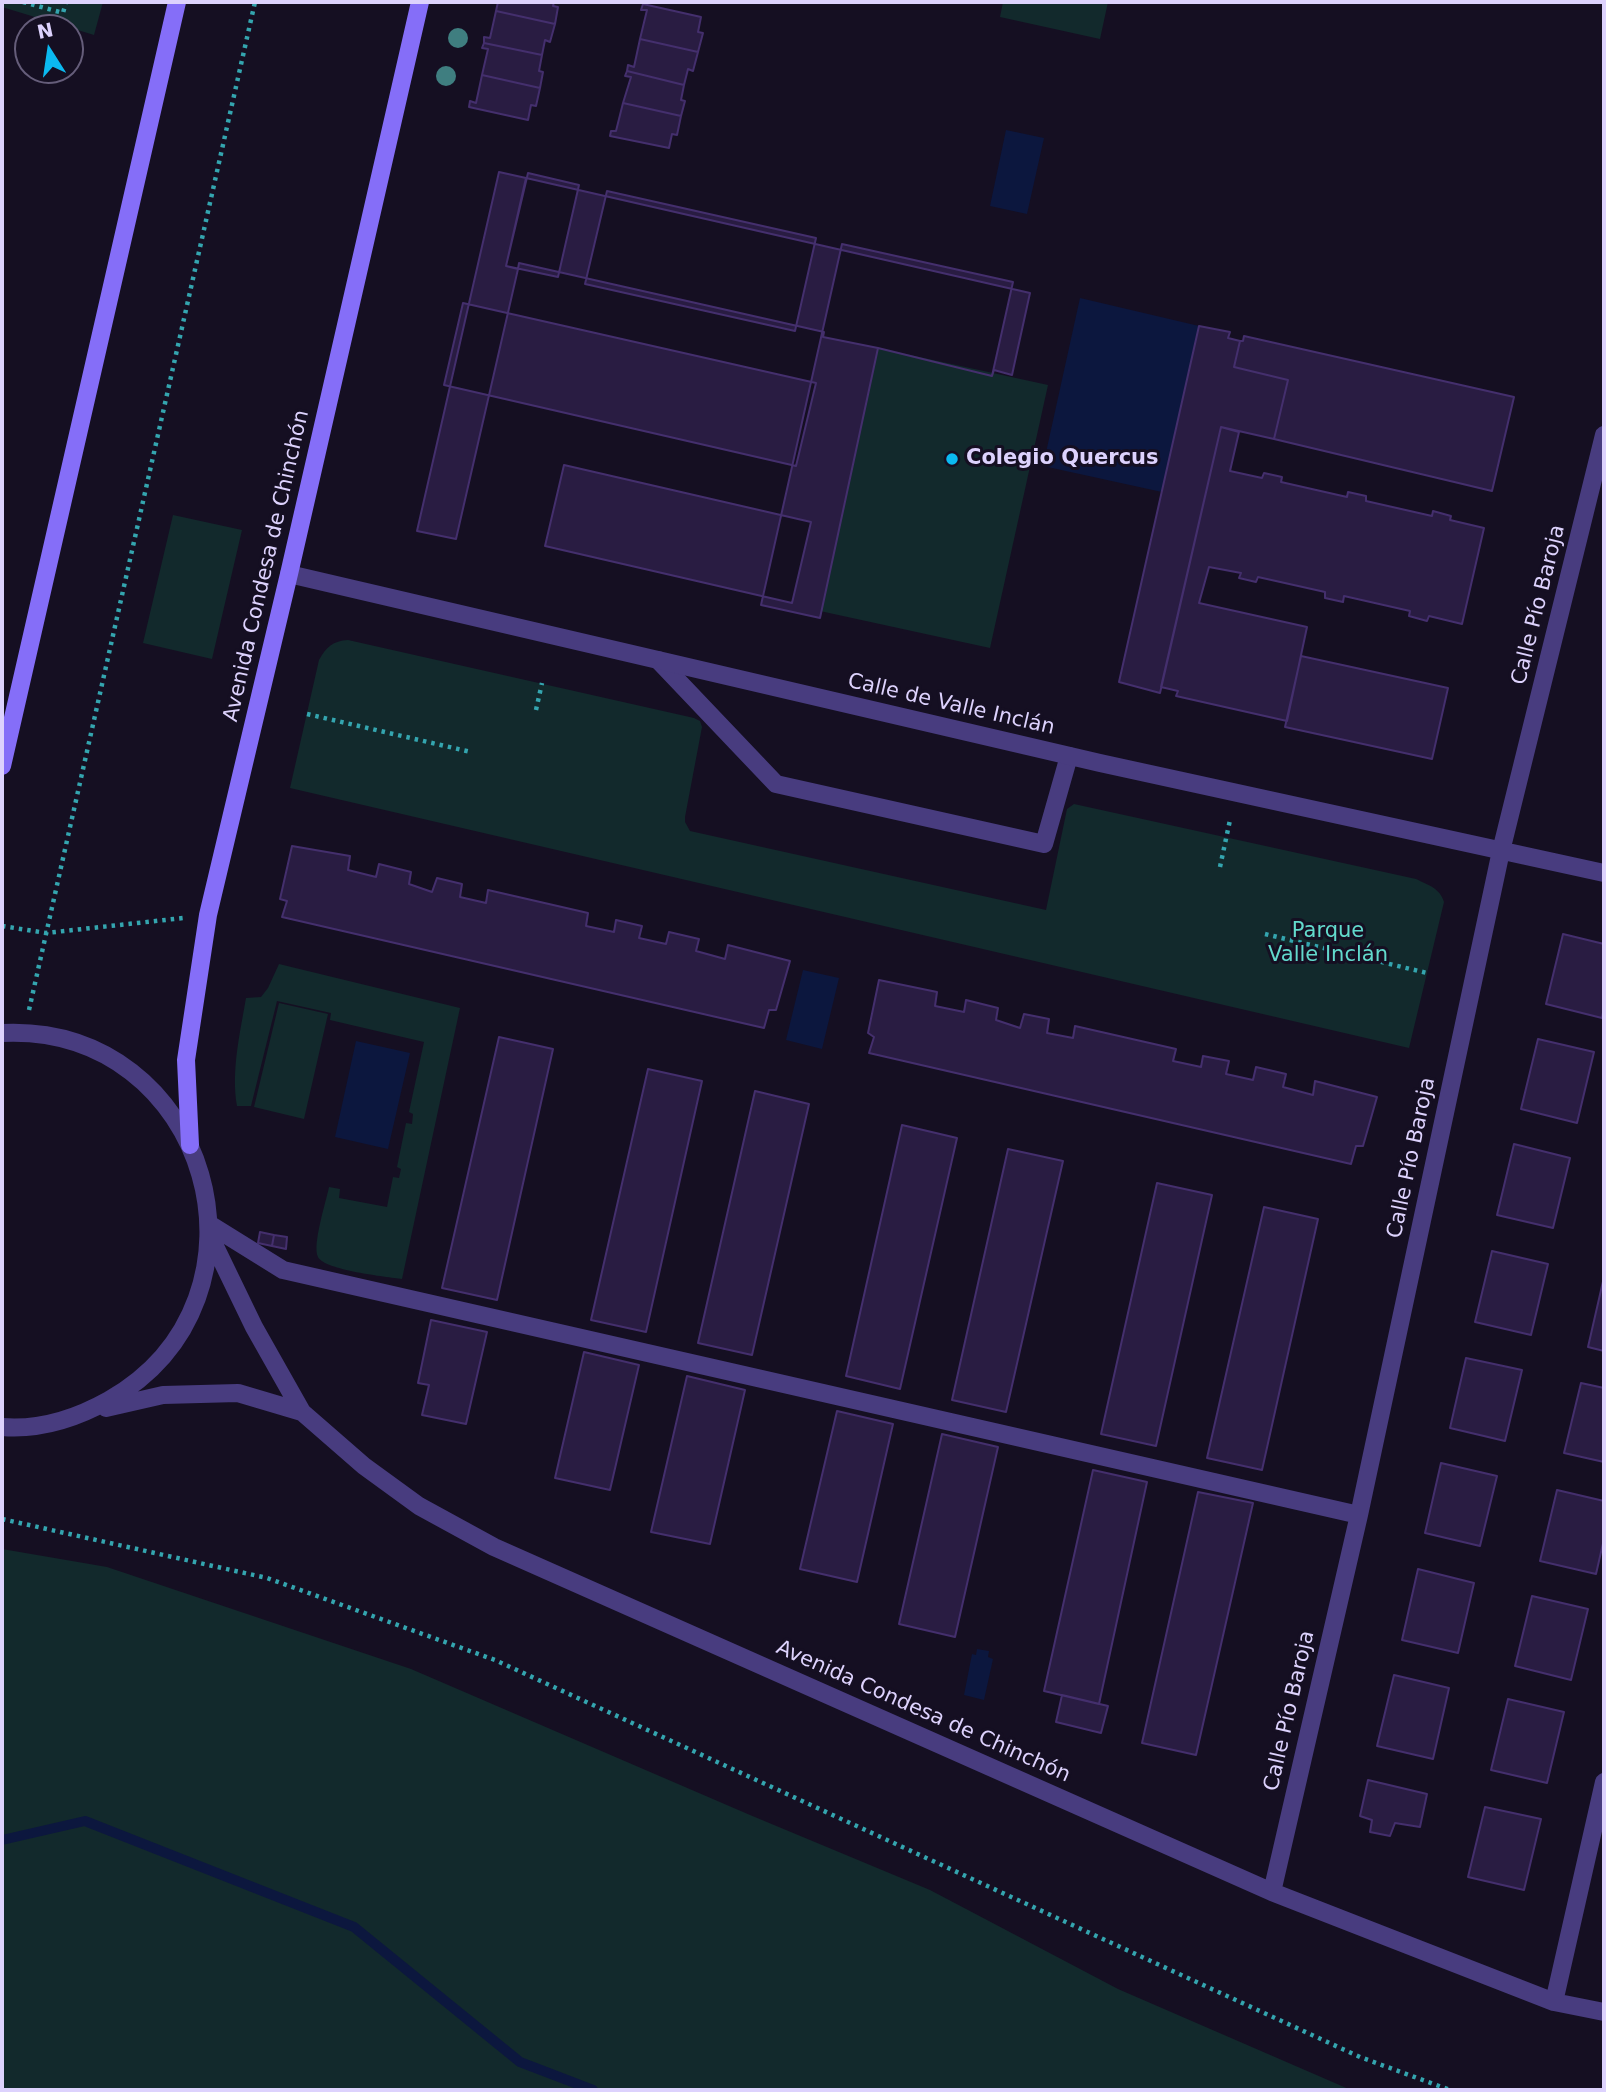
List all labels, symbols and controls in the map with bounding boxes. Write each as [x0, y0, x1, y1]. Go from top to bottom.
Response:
north arrow [14, 14, 84, 84]
text: N [35, 18, 55, 43]
street label: Avenida Condesa de Chinchón [219, 408, 315, 724]
place label: Colegio Quercus [966, 446, 1159, 472]
marker: Colegio Quercus [944, 451, 960, 467]
street label: Calle Pío Baroja [1507, 522, 1571, 688]
street label: Calle de Valle Inclán [845, 669, 1057, 741]
park label: Parque Valle Inclán [1268, 919, 1388, 969]
street label: Calle Pío Baroja [1383, 1075, 1441, 1241]
street label: Calle Pío Baroja [1259, 1628, 1321, 1794]
street label: Avenida Condesa de Chinchón [772, 1636, 1074, 1788]

